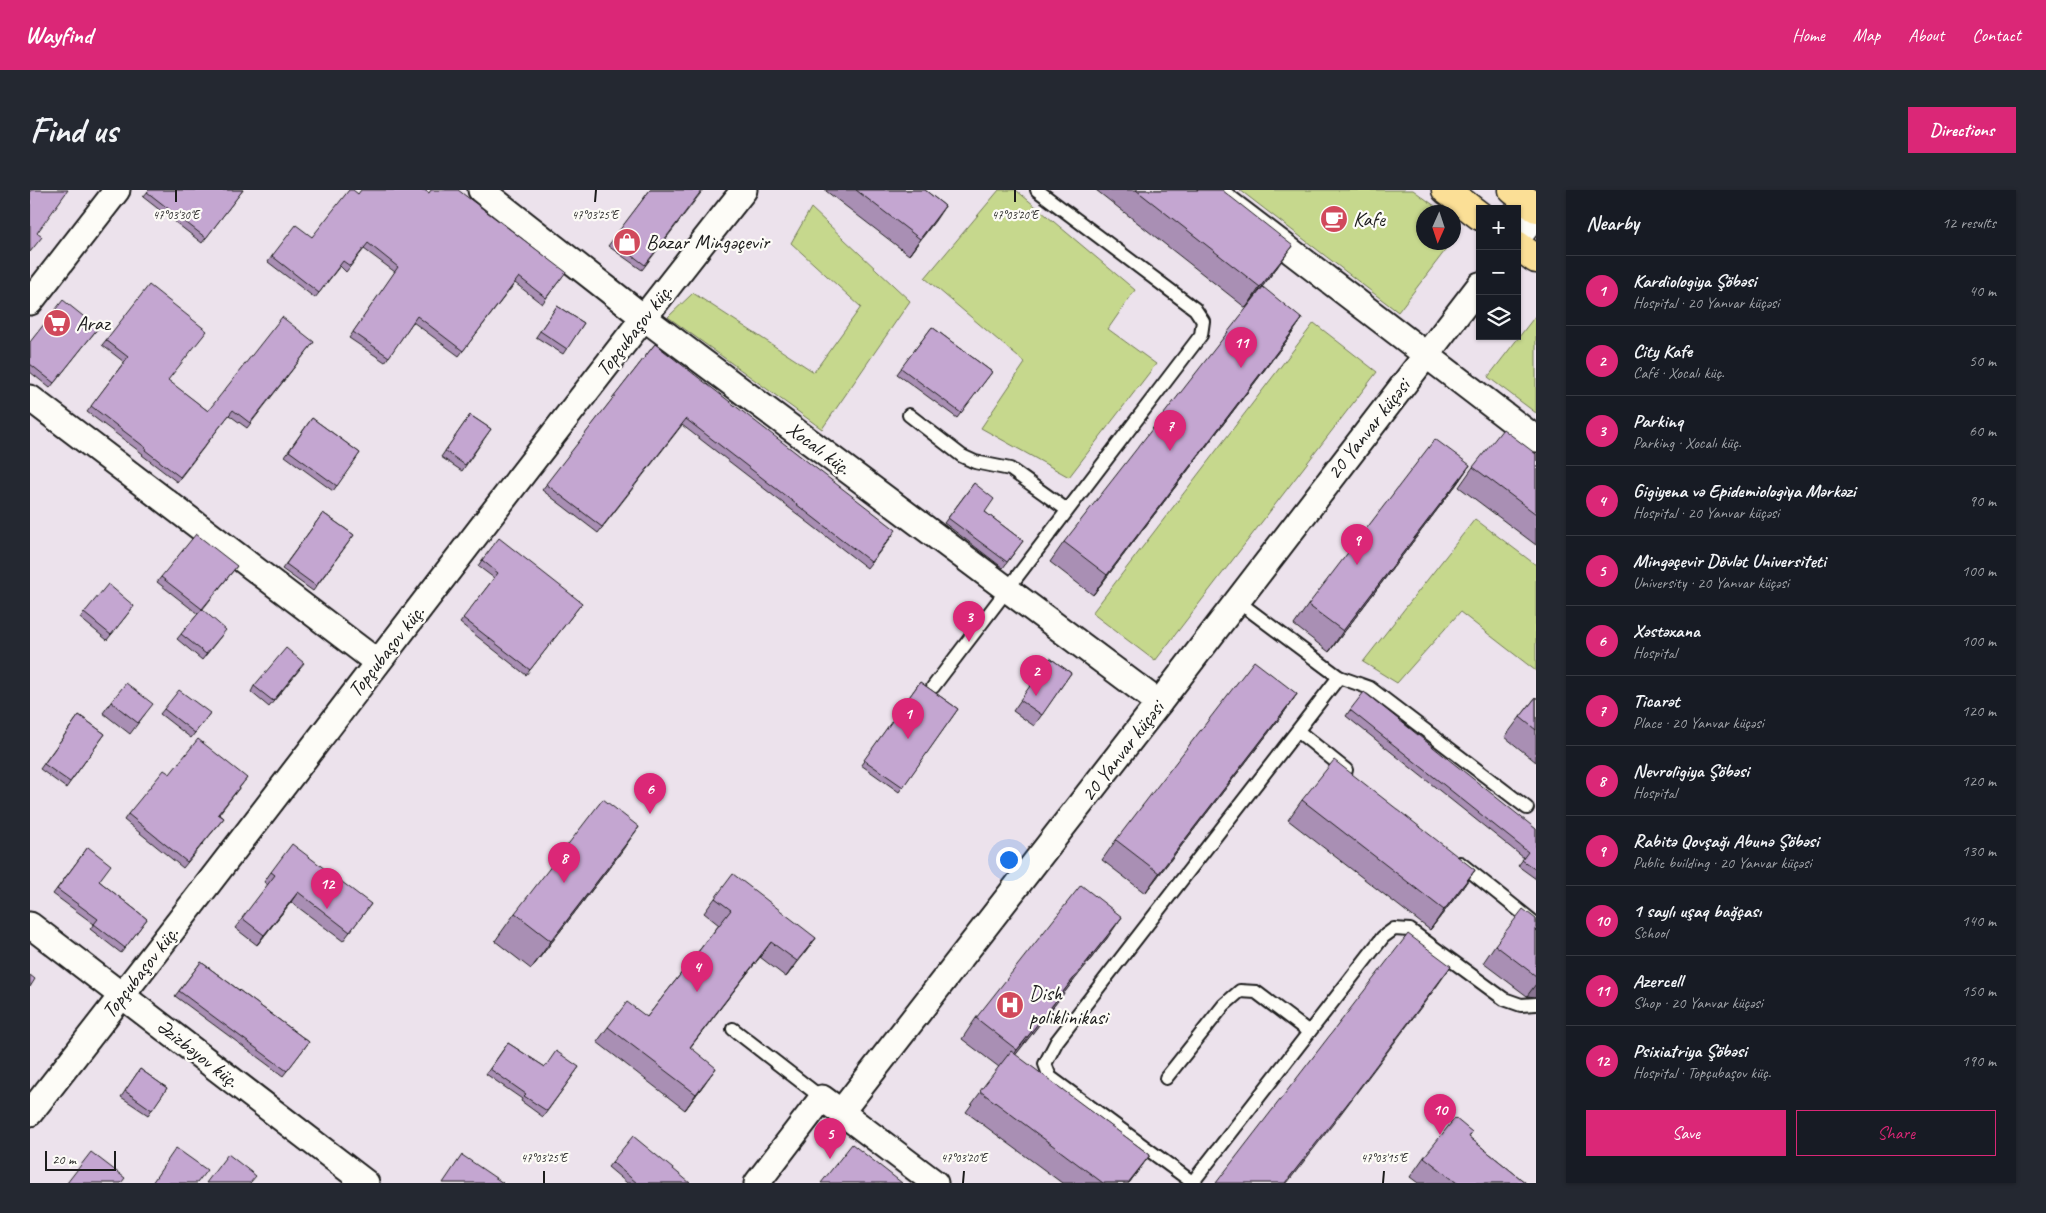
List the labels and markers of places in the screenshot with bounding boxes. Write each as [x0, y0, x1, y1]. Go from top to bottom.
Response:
cafe icon: Kafe [1319, 204, 1349, 234]
place label: Kafe [1353, 206, 1386, 232]
shop icon: Bazar Mingəçevir [612, 227, 642, 257]
place label: Bazar Mingəçevir [646, 229, 771, 255]
supermarket icon: Araz [42, 308, 72, 338]
place label: Araz [76, 310, 112, 336]
pin: 11 [1225, 327, 1257, 368]
pin: 7 [1154, 410, 1186, 451]
pin: 9 [1341, 524, 1373, 565]
pin: 3 [953, 601, 985, 642]
pin: 2 [1020, 655, 1052, 696]
pin: 1 [892, 698, 924, 739]
pin: 6 [634, 773, 666, 814]
pin: 8 [548, 842, 580, 883]
pin: 12 [311, 868, 343, 909]
pin: 4 [681, 951, 713, 992]
place label: Dish poliklinikasi [1029, 980, 1111, 1030]
hospital icon: Dish poliklinikasi [995, 990, 1025, 1020]
pin: 10 [1424, 1094, 1456, 1135]
pin: 5 [814, 1118, 846, 1159]

